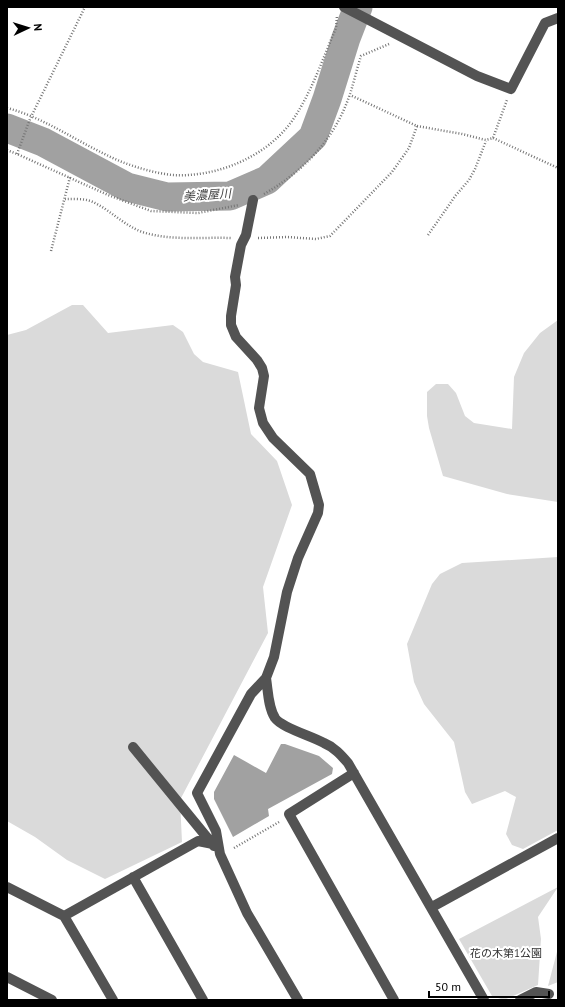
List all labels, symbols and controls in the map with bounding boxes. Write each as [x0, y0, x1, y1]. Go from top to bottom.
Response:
north arrow [8, 8, 48, 48]
text: N [31, 23, 45, 31]
water label: 美濃屋川 [182, 185, 233, 204]
park label: 花の木第1公園 [470, 946, 542, 960]
scale bar [429, 973, 549, 999]
text: 50 m [435, 979, 461, 994]

